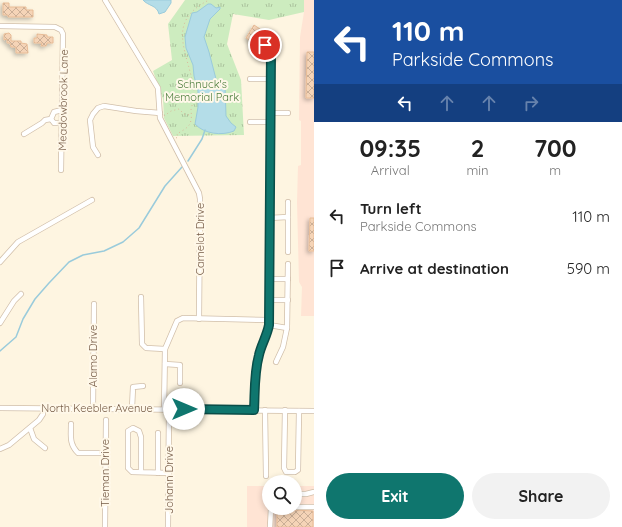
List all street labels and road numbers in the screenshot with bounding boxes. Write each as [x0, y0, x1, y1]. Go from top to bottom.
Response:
street label: Meadowbrook Lane [55, 49, 71, 151]
street label: Camelot Drive [193, 203, 207, 275]
street label: Alamo Drive [86, 325, 100, 387]
street label: North Keebler Avenue [41, 401, 153, 415]
street label: Tieman Drive [98, 439, 112, 507]
street label: Johann Drive [162, 446, 176, 514]

